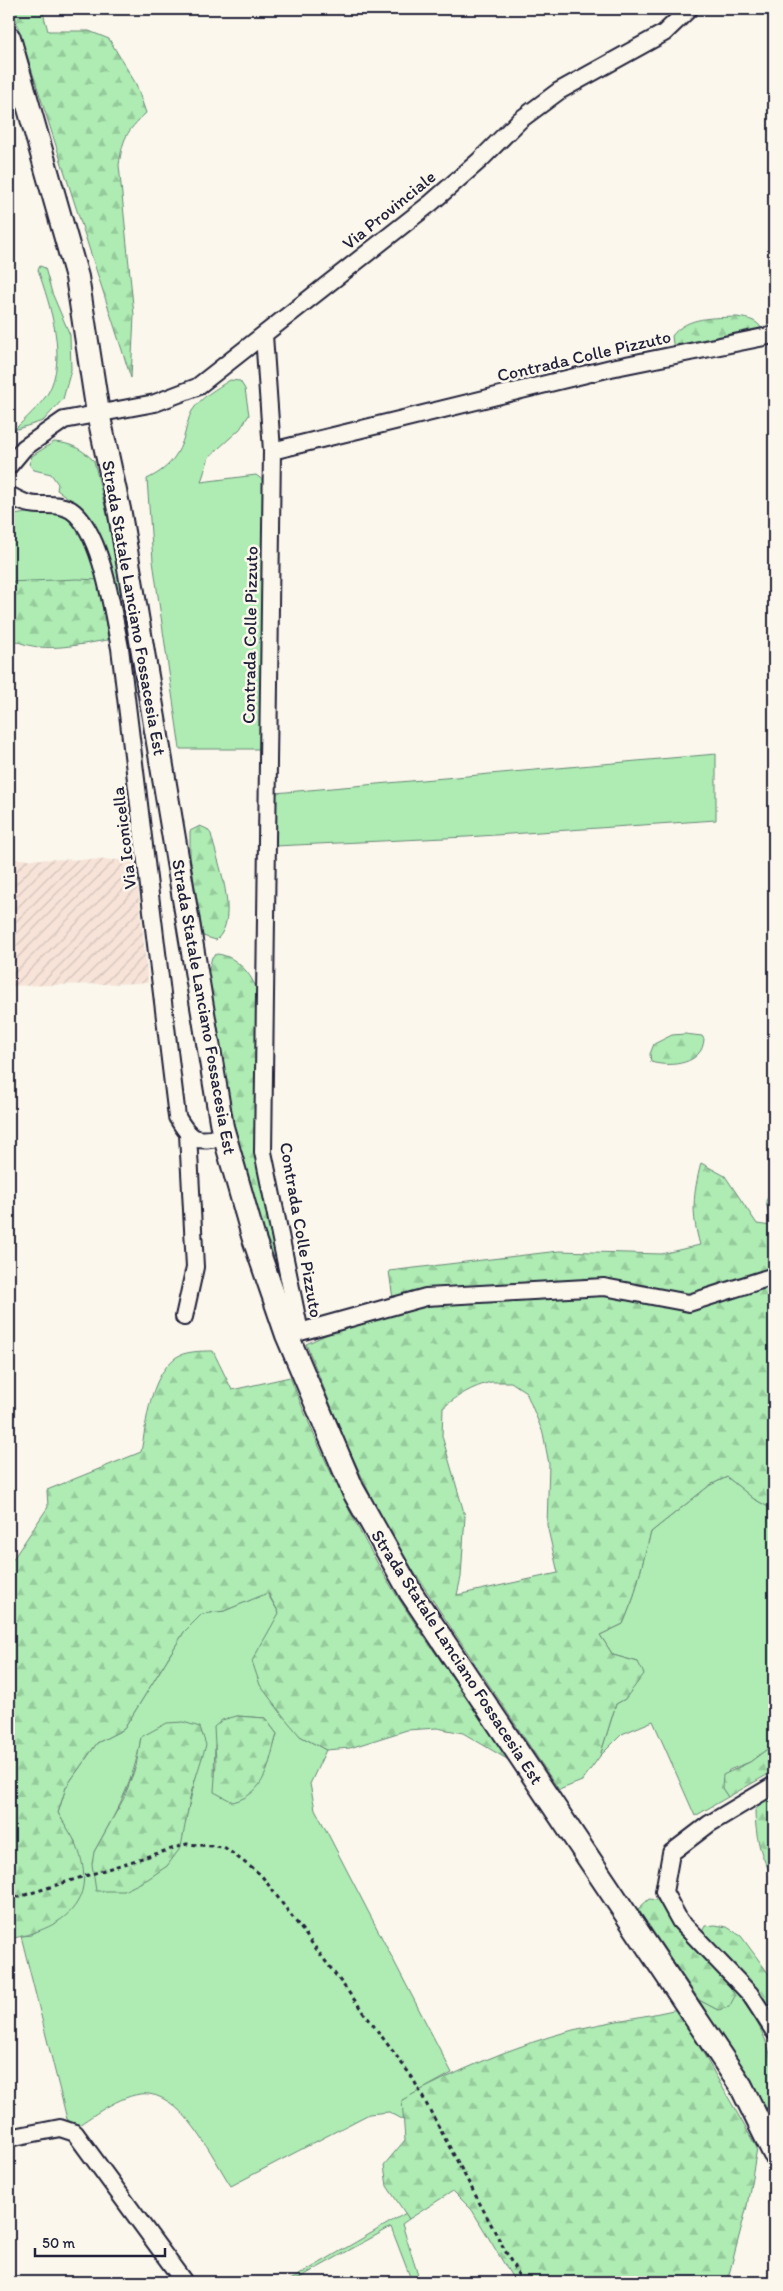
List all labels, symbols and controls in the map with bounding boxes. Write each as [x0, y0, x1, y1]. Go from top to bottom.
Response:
street label: Via Provinciale [338, 166, 440, 254]
street label: Contrada Colle Pizzuto [495, 325, 673, 387]
street label: Strada Statale Lanciano Fossacesia Est [97, 459, 171, 758]
street label: Contrada Colle Pizzuto [237, 546, 263, 724]
street label: Via Iconicella [107, 785, 141, 891]
street label: Strada Statale Lanciano Fossacesia Est [167, 858, 241, 1157]
street label: Contrada Colle Pizzuto [275, 1141, 327, 1319]
street label: Strada Statale Lanciano Fossacesia Est [366, 1525, 548, 1789]
scale bar [35, 2226, 165, 2258]
text: 50 m [42, 2234, 75, 2252]

